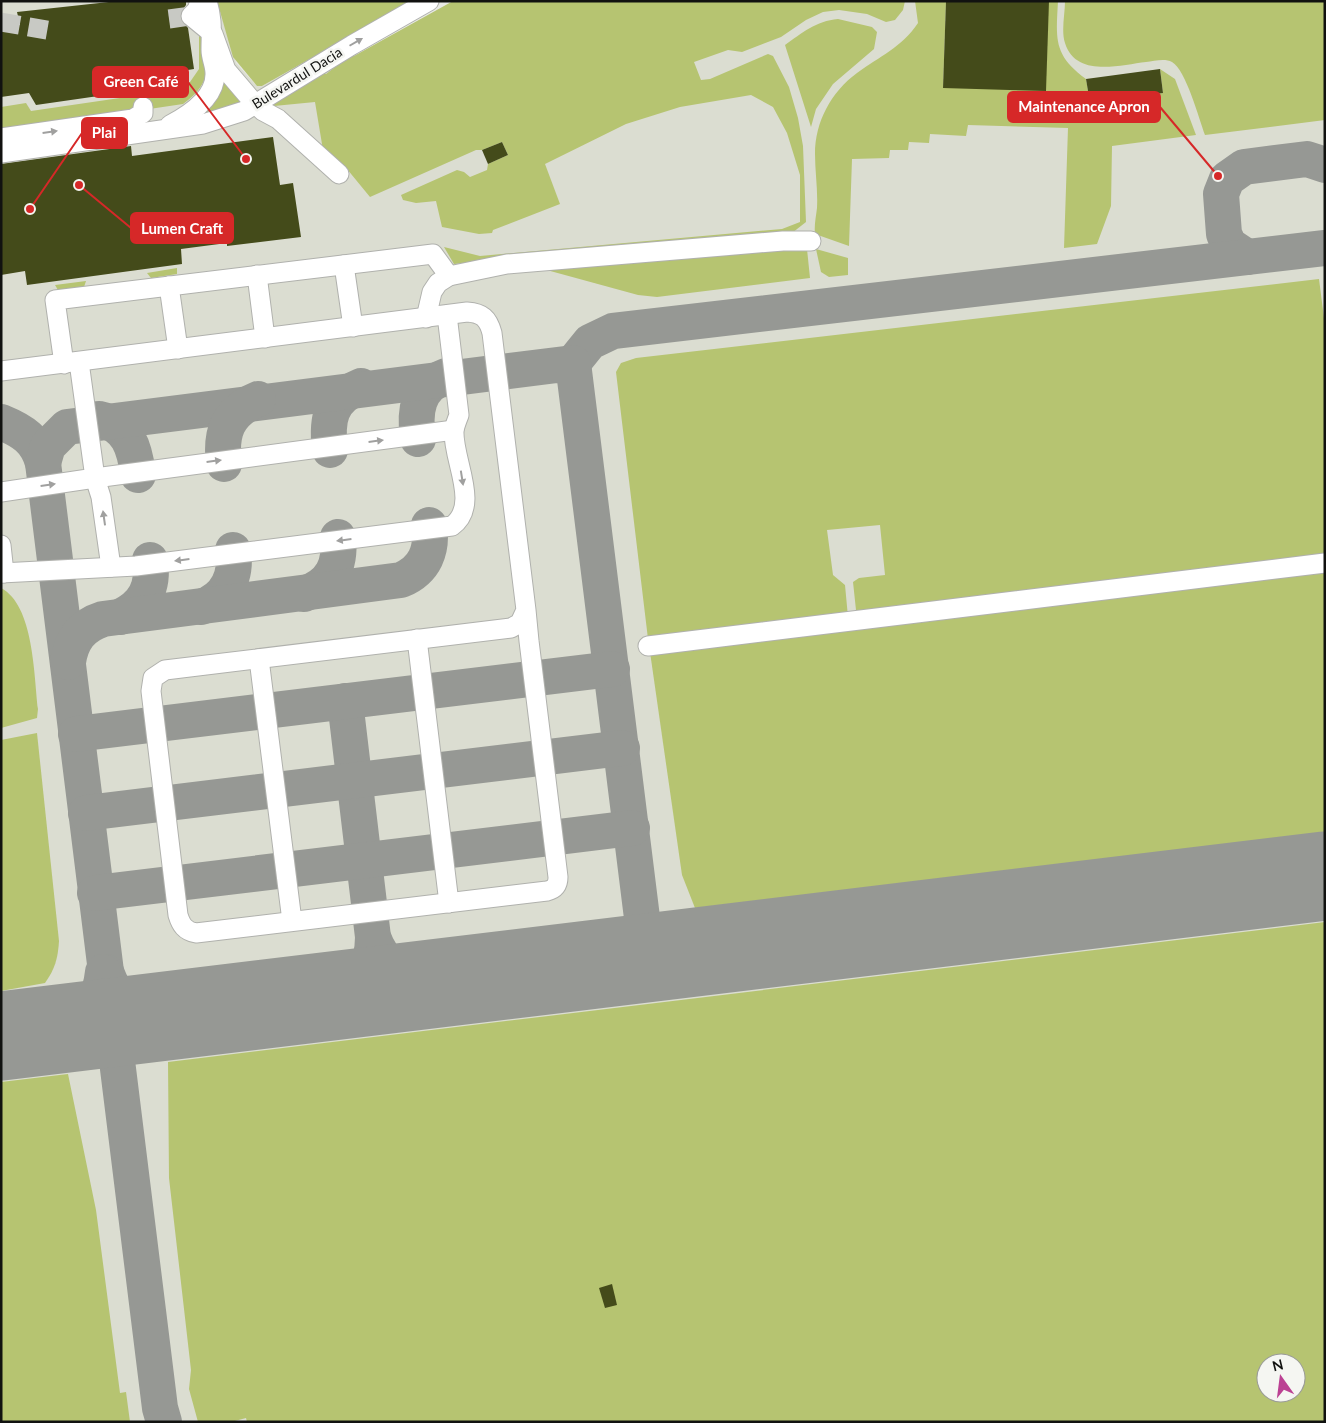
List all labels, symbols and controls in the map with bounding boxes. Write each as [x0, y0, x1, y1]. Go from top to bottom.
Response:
one-way arrow [350, 38, 363, 47]
street label: Bulevardul Dacia [249, 43, 345, 112]
callout: Green Café [93, 67, 188, 97]
text: Green Café [104, 72, 178, 90]
callout: Maintenance Apron [1008, 92, 1160, 122]
text: Maintenance Apron [1018, 97, 1150, 115]
callout: Plai [82, 118, 127, 148]
text: Plai [92, 123, 116, 141]
one-way arrow [42, 127, 58, 135]
callout: Lumen Craft [131, 213, 233, 243]
text: Lumen Craft [141, 219, 223, 237]
one-way arrow [368, 436, 384, 444]
one-way arrow [207, 457, 223, 465]
one-way arrow [458, 471, 466, 487]
one-way arrow [40, 481, 56, 489]
one-way arrow [100, 510, 108, 526]
one-way arrow [335, 536, 351, 544]
one-way arrow [174, 556, 190, 564]
north arrow [1256, 1353, 1306, 1403]
text: N [1270, 1355, 1285, 1374]

